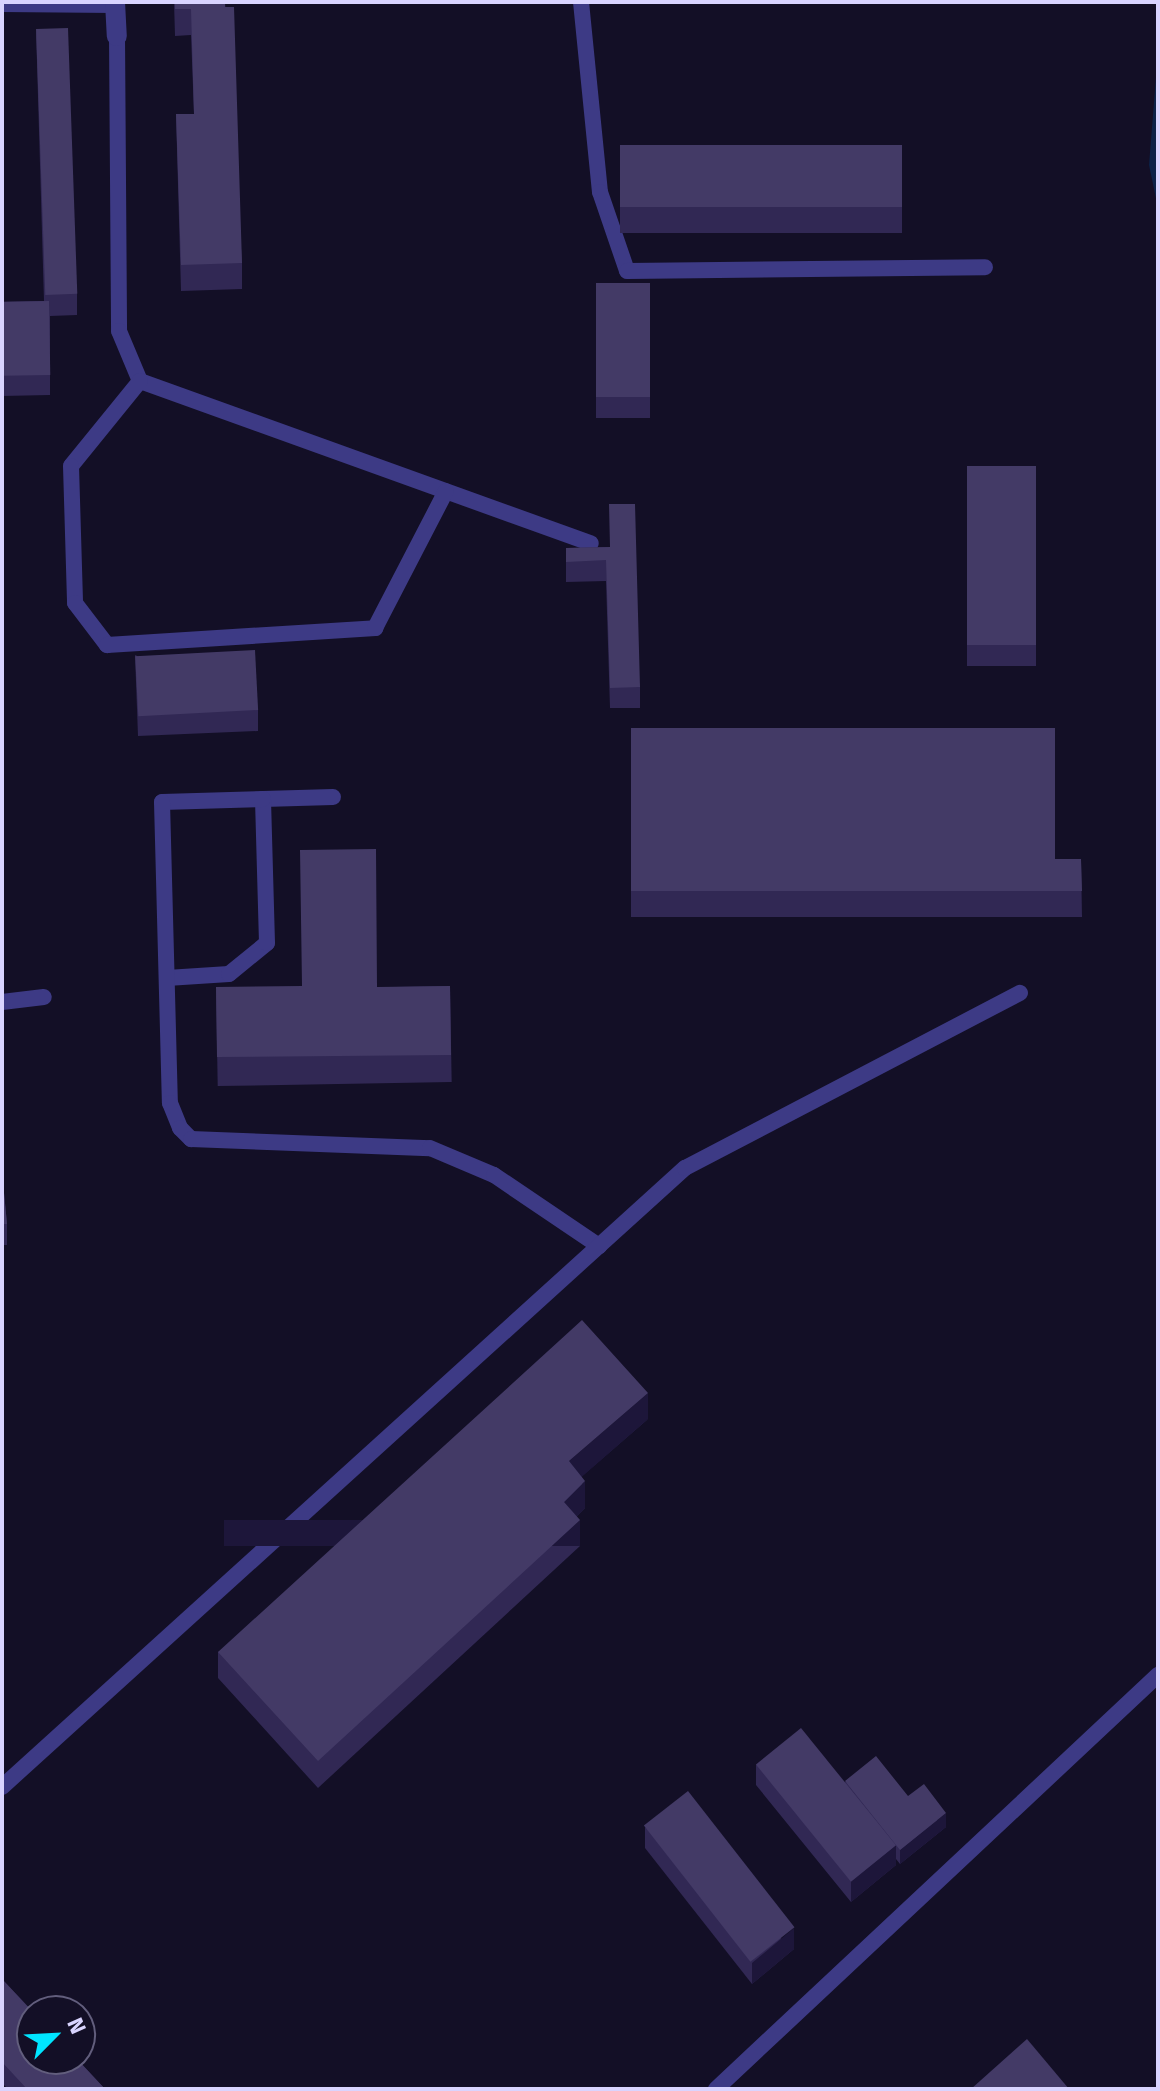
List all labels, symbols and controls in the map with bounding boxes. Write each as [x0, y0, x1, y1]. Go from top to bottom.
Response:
north arrow [16, 1995, 96, 2075]
text: N [61, 2014, 92, 2038]

